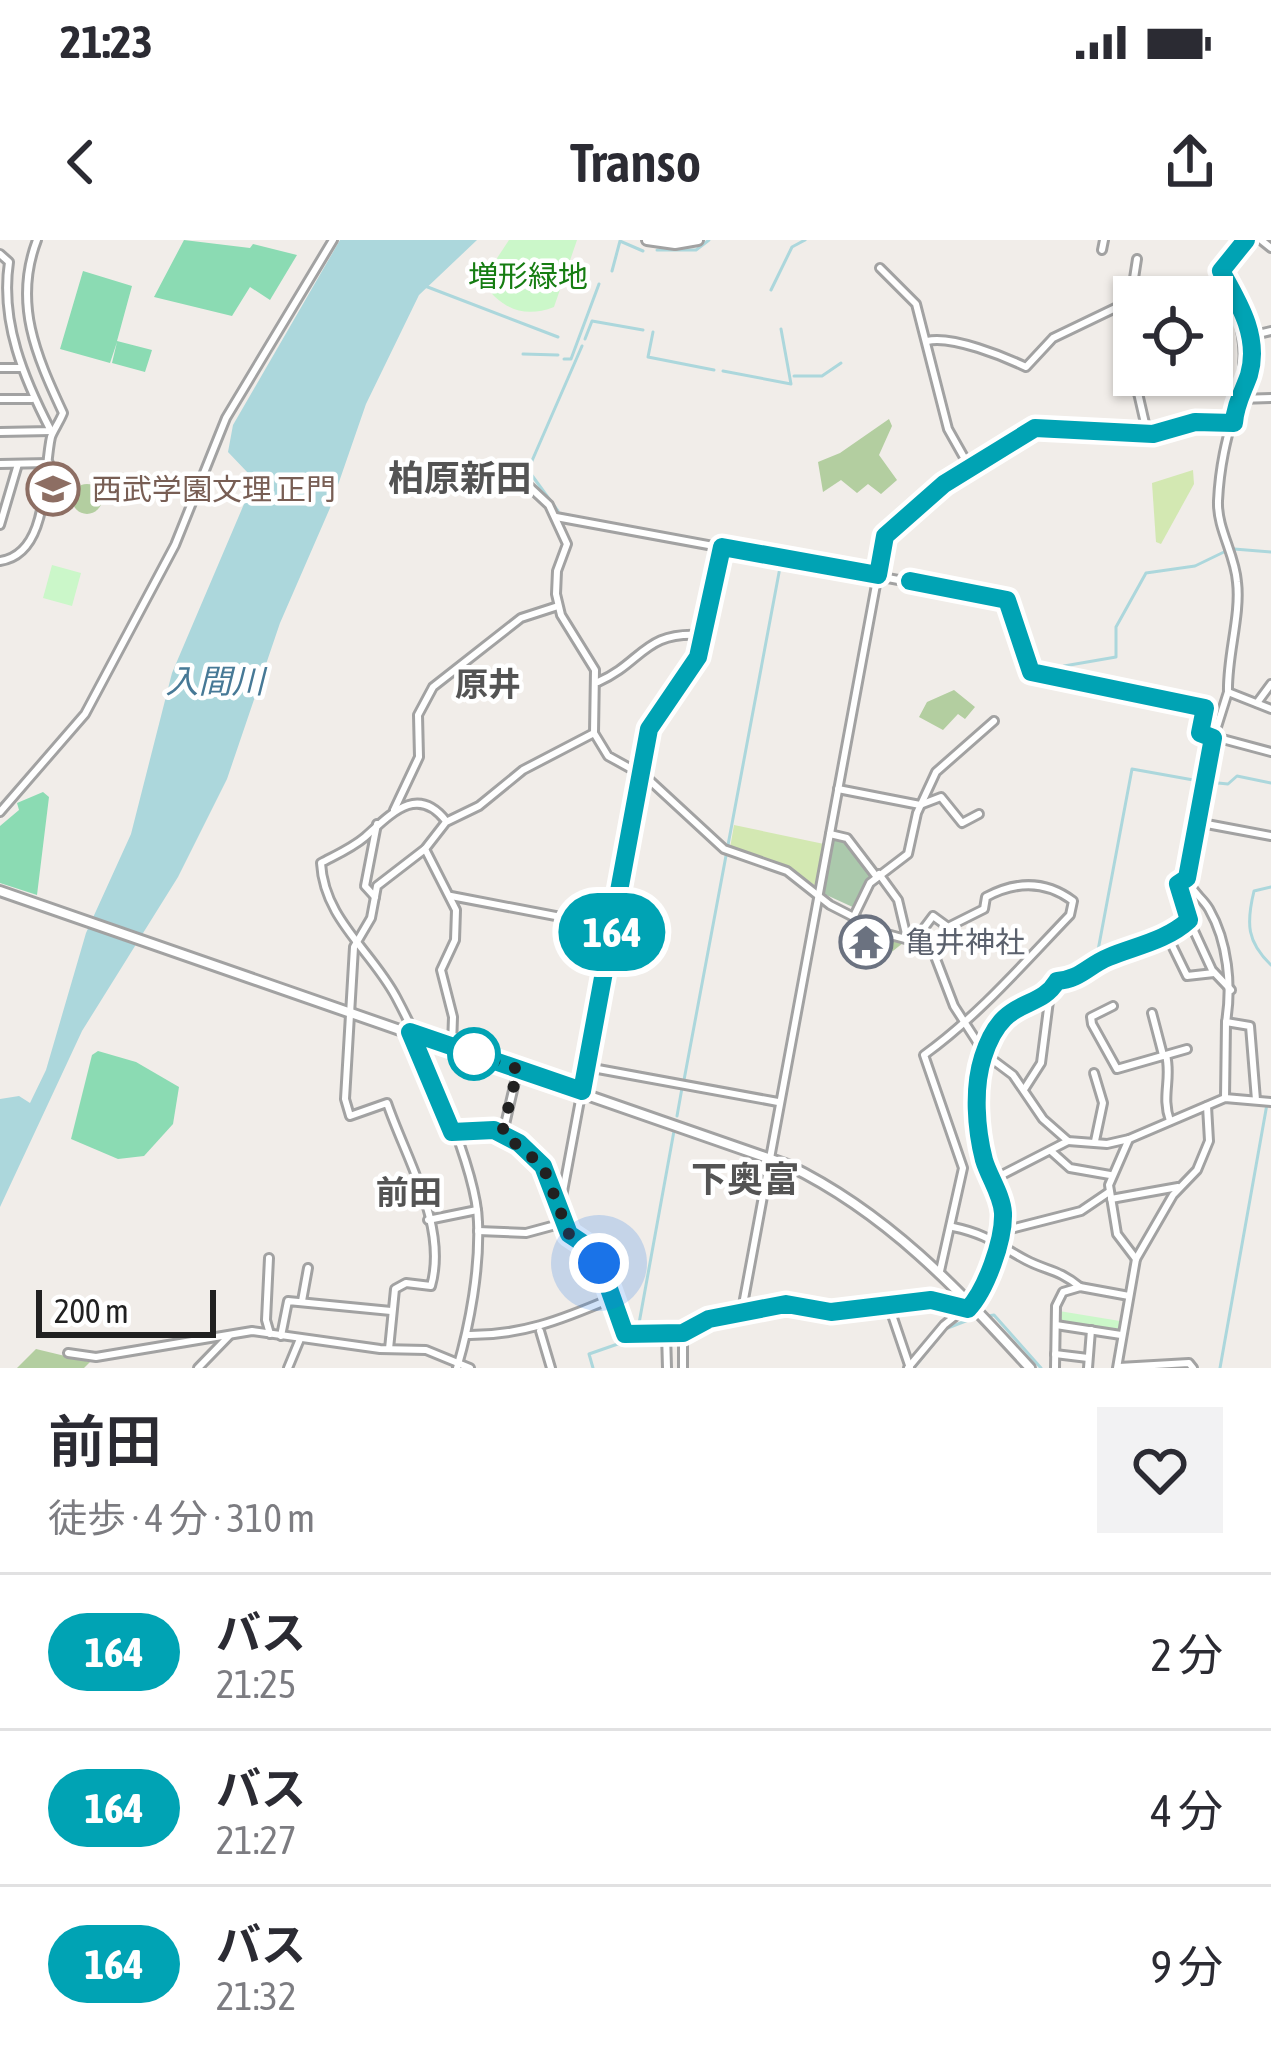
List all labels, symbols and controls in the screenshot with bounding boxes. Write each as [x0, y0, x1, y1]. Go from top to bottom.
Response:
text: 21:23 [60, 16, 153, 68]
icon: back [48, 129, 114, 195]
icon: share [1157, 129, 1223, 195]
text: Transo [570, 132, 701, 193]
park label: 増形緑地 [468, 259, 588, 293]
map controls [1113, 276, 1233, 396]
button: locate [1113, 276, 1233, 396]
district label: 柏原新田 [388, 457, 532, 499]
school or university icon: 西武学園文理 正門 [25, 461, 81, 517]
place label: 西武学園文理 正門 [92, 472, 336, 506]
water label: 入間川 [166, 662, 268, 700]
district label: 原井 [455, 665, 521, 703]
line badge: 164 [543, 893, 681, 971]
text: 164 [582, 908, 642, 956]
temple icon: 亀井神社 [838, 914, 894, 970]
place label: 亀井神社 [905, 925, 1025, 959]
unlabelled marker [449, 1029, 499, 1079]
district label: 下奥富 [691, 1158, 799, 1200]
district label: 前田 [376, 1173, 442, 1211]
your location [569, 1233, 629, 1293]
scale bar [36, 1284, 216, 1337]
text: 200 m [54, 1292, 129, 1330]
button: heart [1097, 1407, 1223, 1533]
text: 前田 [48, 1409, 162, 1474]
text: 徒歩 · 4 分 · 310 m [48, 1496, 315, 1540]
text: バス [216, 1607, 306, 1659]
text: 164 [84, 1628, 144, 1676]
text: 2 分 [1151, 1629, 1223, 1681]
text: 21:25 [216, 1662, 296, 1706]
text: バス [216, 1763, 306, 1815]
text: 164 [84, 1784, 144, 1832]
text: 4 分 [1151, 1785, 1223, 1837]
text: 21:27 [216, 1818, 296, 1862]
text: バス [216, 1919, 306, 1971]
text: 164 [84, 1940, 144, 1988]
text: 9 分 [1151, 1941, 1223, 1993]
text: 21:32 [216, 1974, 296, 2018]

